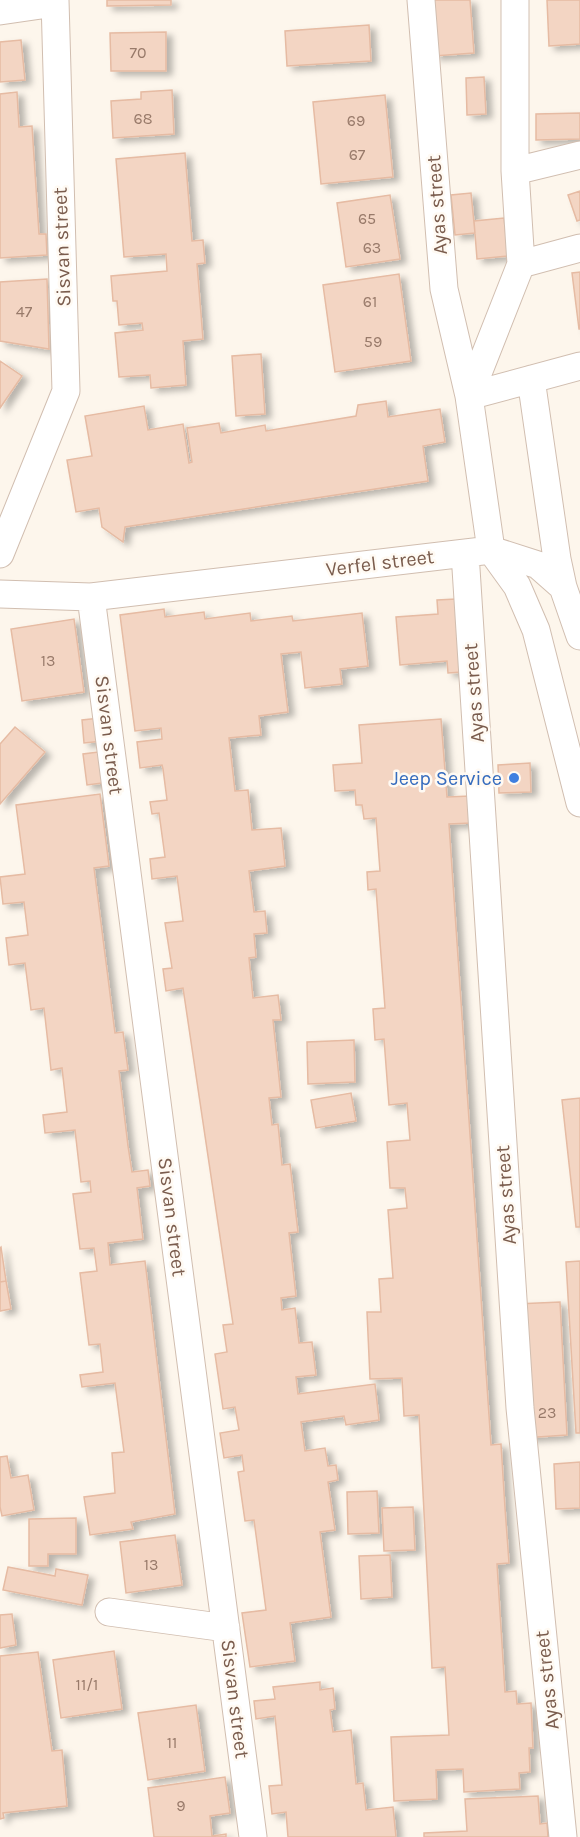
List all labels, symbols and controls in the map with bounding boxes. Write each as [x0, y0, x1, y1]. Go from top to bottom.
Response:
house number: 70 [129, 43, 147, 62]
house number: 68 [134, 109, 153, 128]
house number: 69 [347, 111, 365, 130]
house number: 67 [349, 145, 366, 164]
street label: Ayas street [422, 154, 452, 256]
street label: Sisvan street [48, 186, 76, 307]
house number: 65 [358, 209, 376, 228]
house number: 63 [363, 238, 381, 257]
house number: 61 [363, 292, 377, 311]
house number: 47 [16, 302, 33, 321]
house number: 59 [364, 332, 382, 351]
street label: Verfel street [325, 545, 436, 581]
street label: Ayas street [459, 642, 489, 744]
house number: 13 [41, 651, 55, 670]
street label: Sisvan street [90, 674, 128, 796]
place label: Jeep Service [391, 767, 502, 790]
marker: Jeep Service [507, 771, 521, 785]
street label: Ayas street [491, 1144, 521, 1246]
street label: Sisvan street [153, 1156, 191, 1278]
house number: 23 [538, 1403, 556, 1422]
house number: 13 [144, 1555, 158, 1574]
street label: Ayas street [530, 1629, 564, 1731]
street label: Sisvan street [216, 1638, 254, 1760]
house number: 11/1 [76, 1675, 98, 1694]
house number: 11 [167, 1733, 177, 1752]
house number: 9 [176, 1796, 186, 1815]

